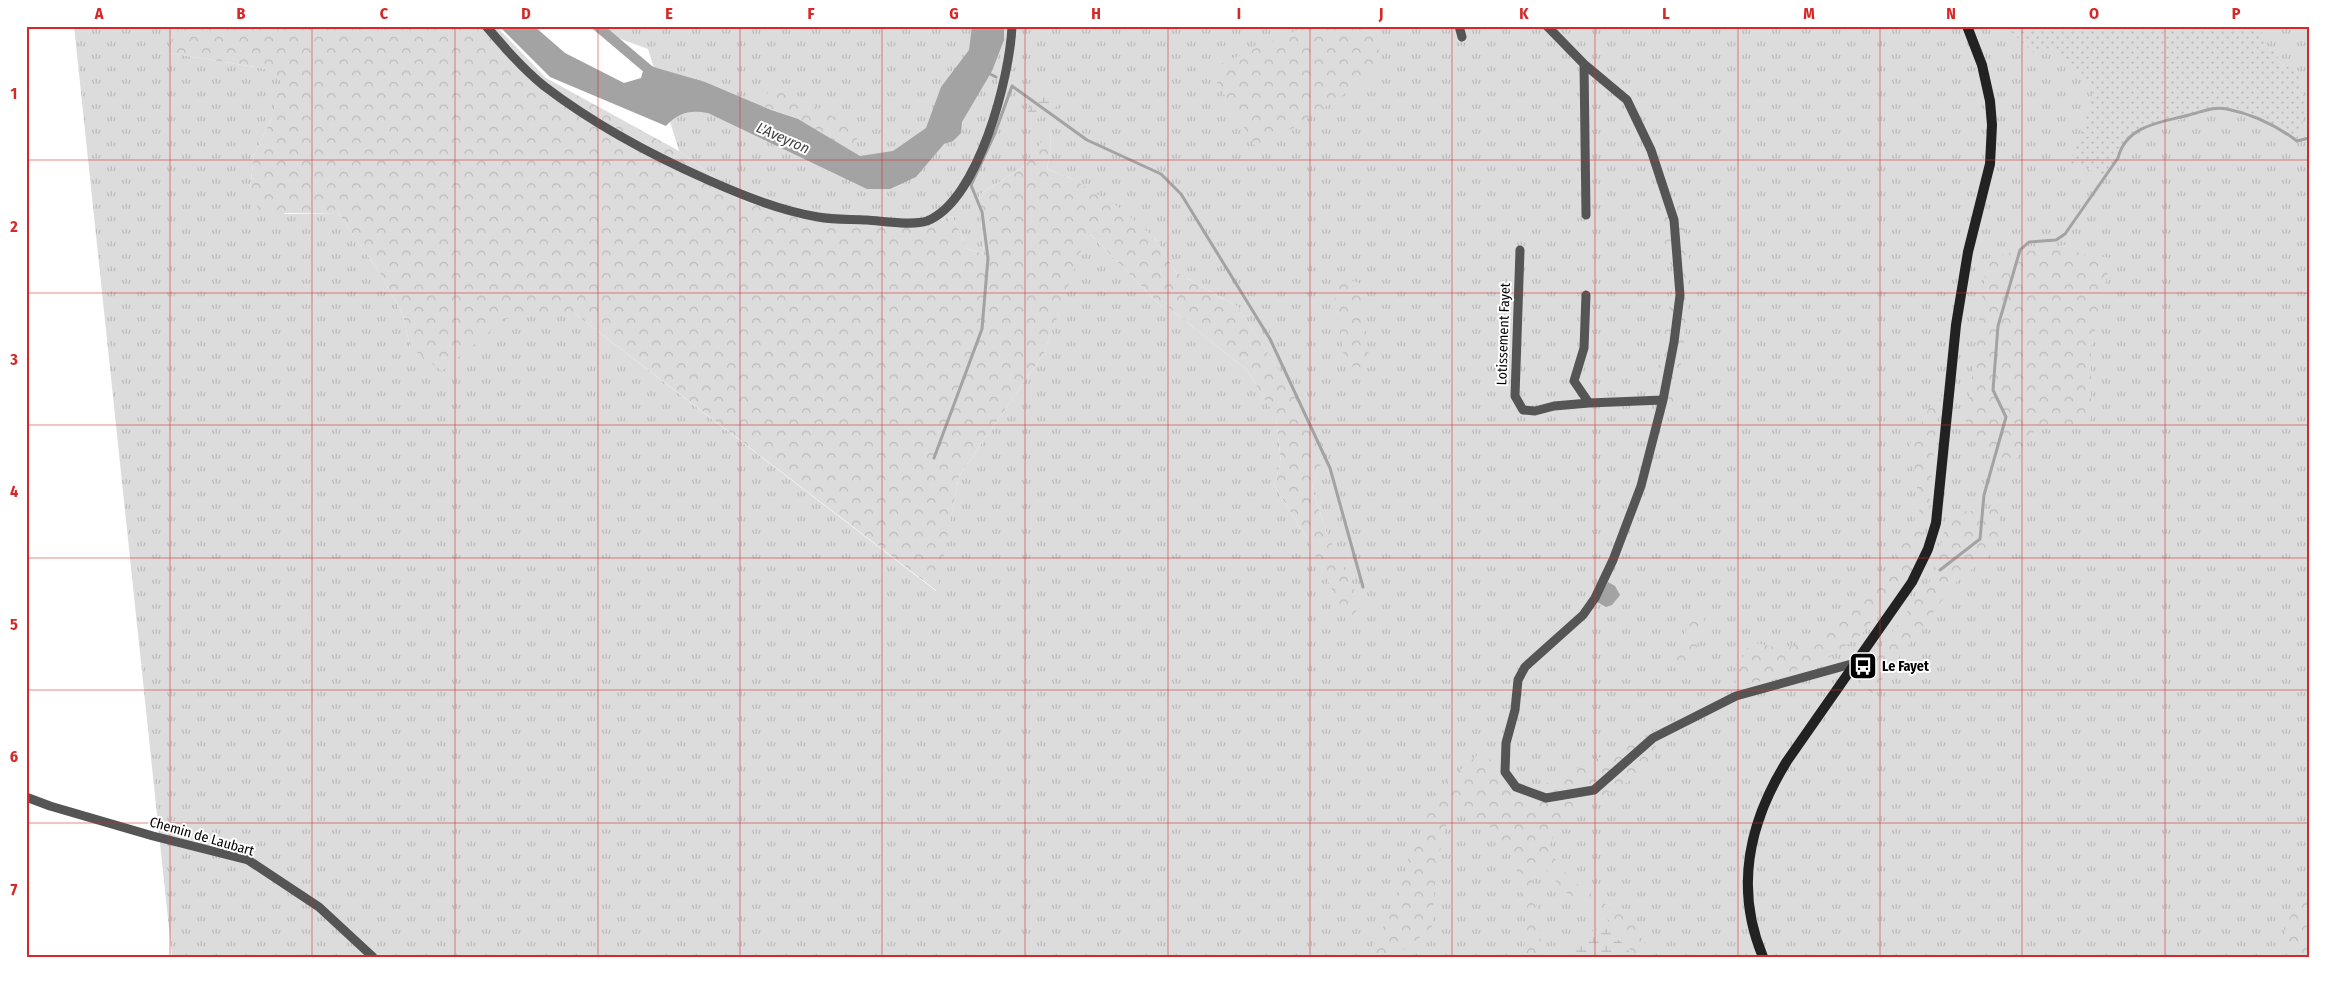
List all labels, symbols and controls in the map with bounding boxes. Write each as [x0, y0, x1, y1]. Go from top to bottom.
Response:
text: A [94, 4, 104, 23]
text: B [237, 4, 246, 23]
text: C [380, 4, 389, 23]
text: D [521, 4, 531, 23]
text: E [665, 4, 673, 23]
text: F [807, 4, 815, 23]
text: G [949, 4, 959, 23]
text: H [1091, 4, 1101, 23]
text: I [1237, 4, 1241, 23]
text: J [1378, 4, 1383, 23]
text: K [1519, 4, 1529, 23]
text: L [1662, 4, 1670, 23]
text: M [1803, 4, 1815, 23]
text: N [1946, 4, 1956, 23]
text: O [2089, 4, 2099, 23]
text: P [2232, 4, 2241, 23]
text: 1 [11, 84, 17, 103]
water label: L'Aveyron [754, 118, 812, 158]
text: 2 [9, 217, 18, 236]
street label: Lotissement Fayet [1493, 282, 1514, 386]
text: 3 [9, 350, 18, 369]
text: 4 [10, 482, 18, 501]
text: 5 [10, 615, 18, 634]
bus stop icon: Le Fayet [1848, 651, 1878, 681]
place label: Le Fayet [1882, 658, 1930, 675]
text: 6 [10, 747, 18, 766]
street label: Chemin de Laubart [148, 813, 256, 860]
text: 7 [11, 880, 18, 899]

